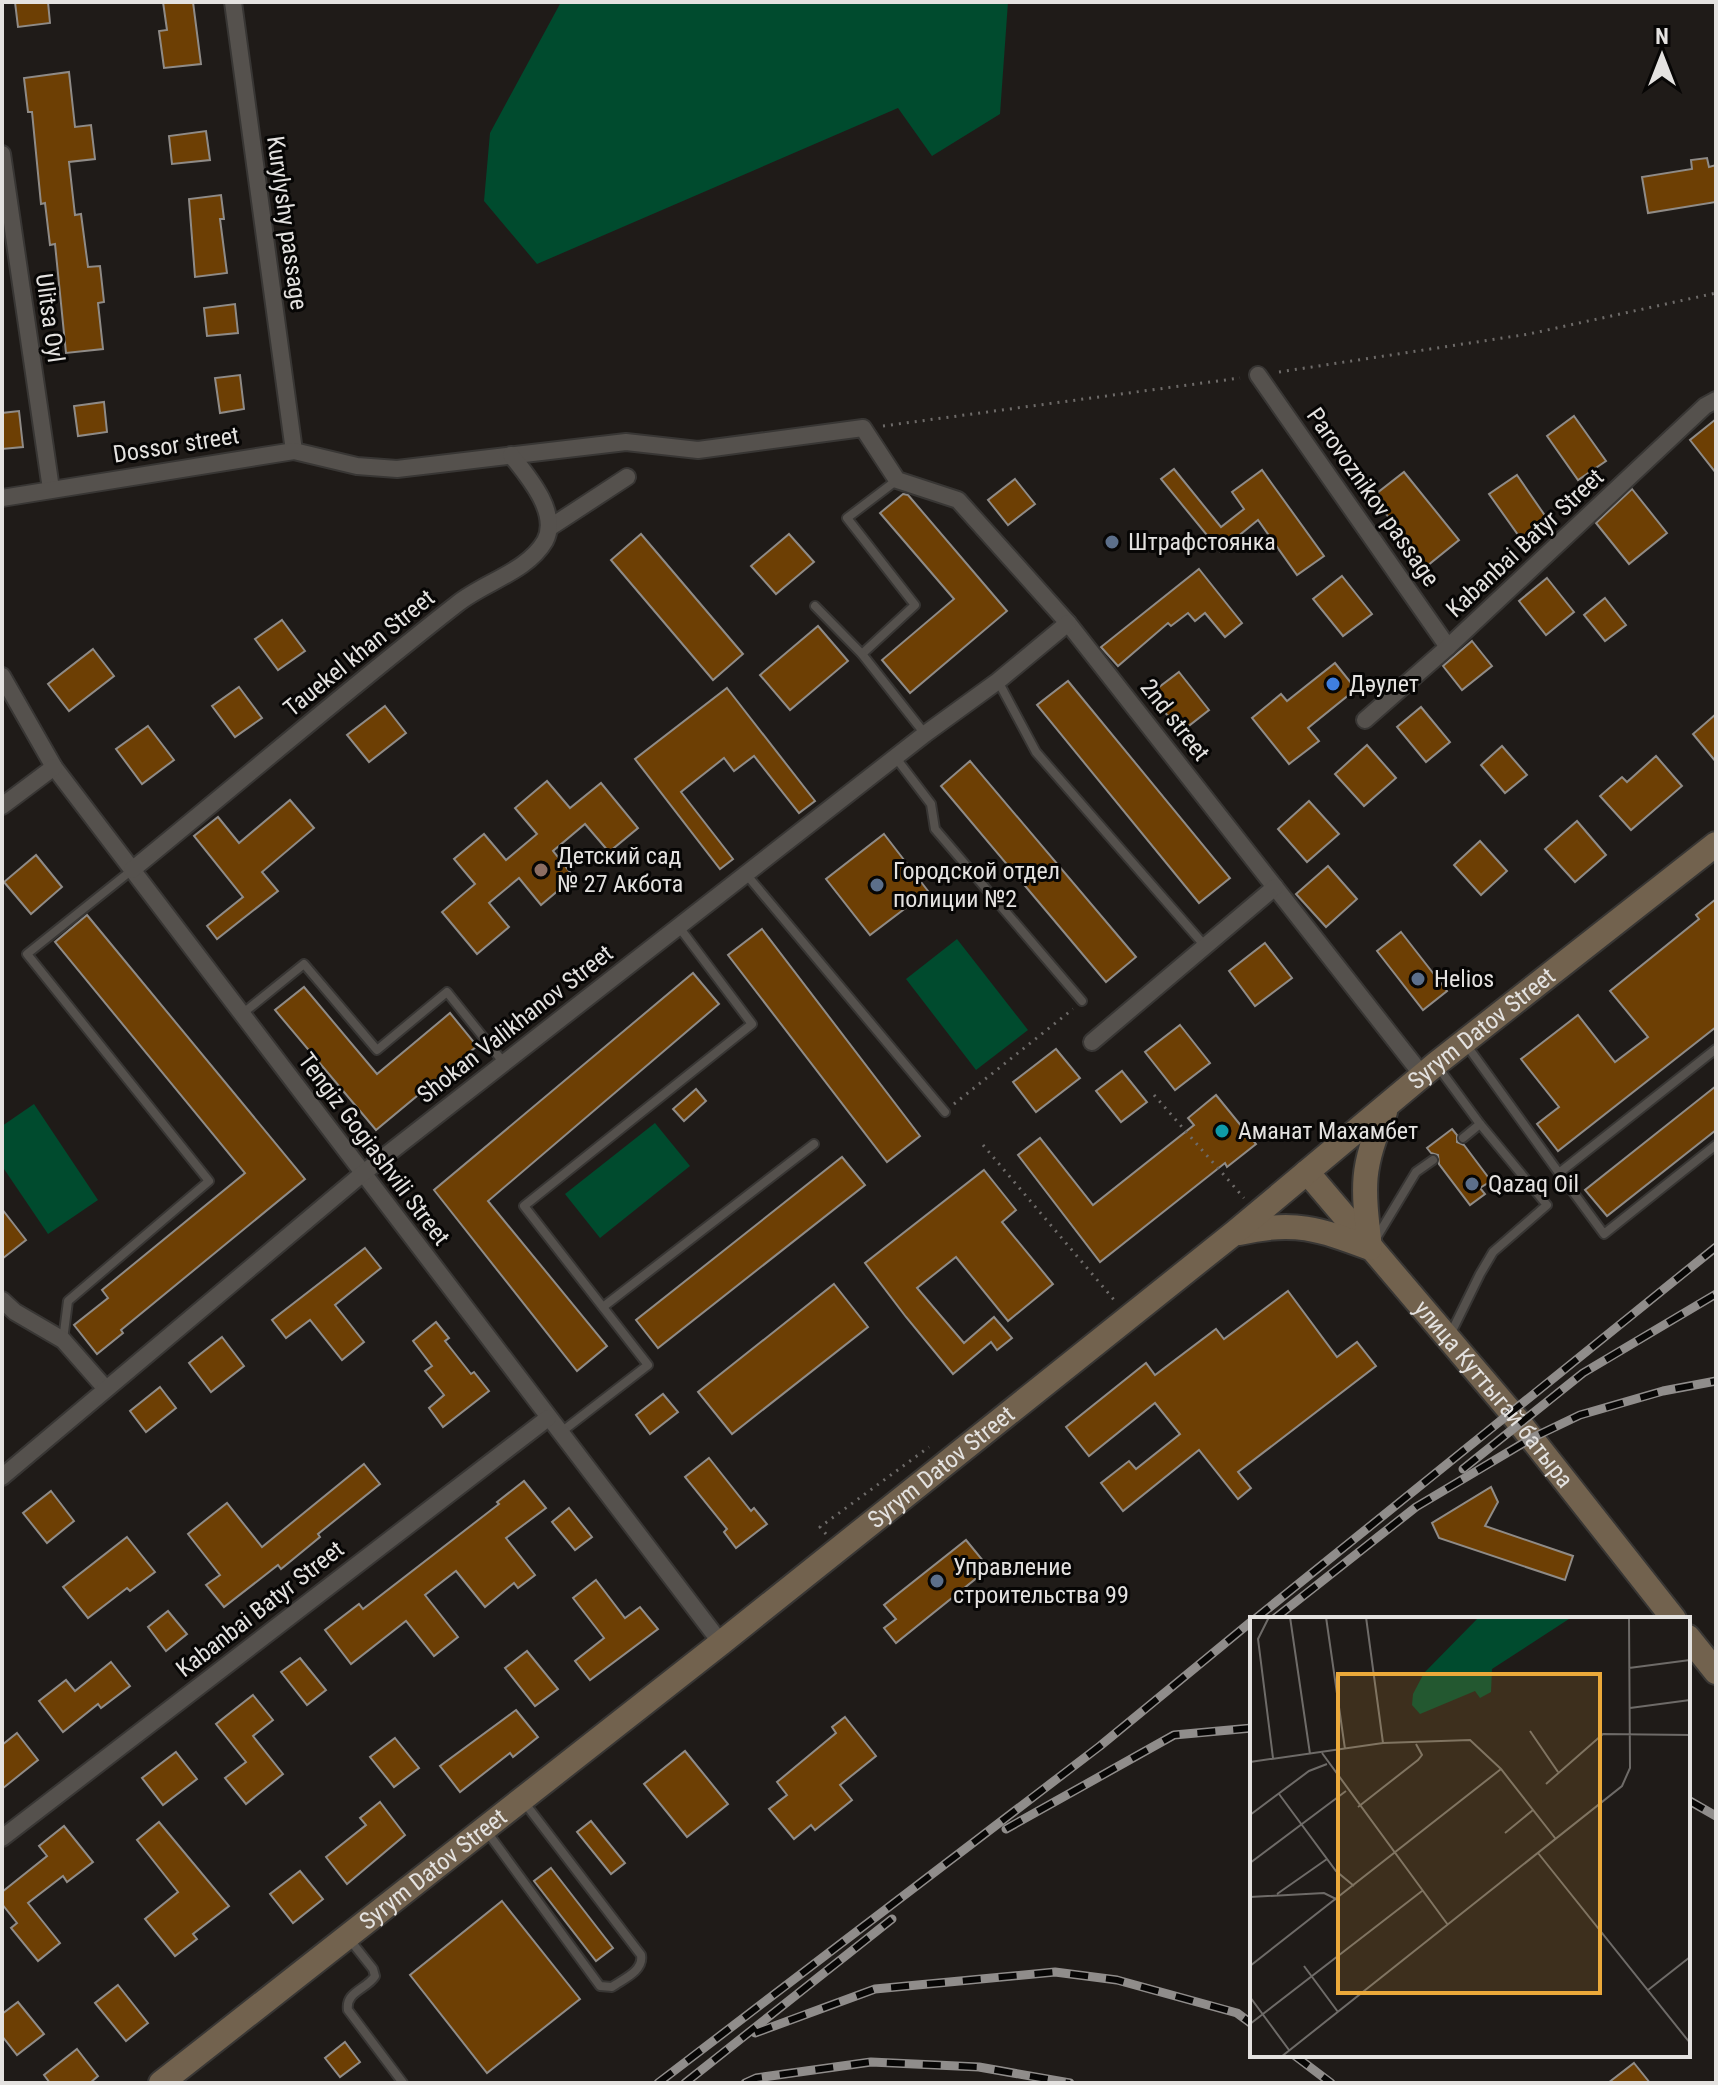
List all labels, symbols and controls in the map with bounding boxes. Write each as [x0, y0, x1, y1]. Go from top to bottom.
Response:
north arrow [1622, 16, 1702, 96]
text: N [1655, 24, 1669, 49]
street label: Kurylyshy passage [261, 134, 313, 312]
street label: Ulitsa Oyl [30, 272, 70, 364]
street label: Parovoznikov passage [1301, 402, 1445, 592]
street label: Dossor street [111, 421, 241, 469]
street label: Kabanbai Batyr Street [1441, 463, 1609, 623]
place label: Штрафстоянка [1128, 528, 1276, 556]
marker: Штрафстоянка [1103, 533, 1121, 551]
street label: Tauekel khan Street [278, 584, 440, 722]
place label: Дәулет [1349, 670, 1419, 698]
street label: 2nd street [1135, 674, 1215, 766]
marker: Дәулет [1324, 675, 1342, 693]
place label: Детский сад № 27 Акбота [557, 842, 683, 898]
place label: Городской отдел полиции №2 [893, 857, 1060, 913]
marker: Детский сад № 27 Акбота [532, 861, 550, 879]
marker: Городской отдел полиции №2 [868, 876, 886, 894]
street label: Shokan Valikhanov Street [412, 939, 618, 1109]
street label: Syrym Datov Street [1402, 962, 1561, 1095]
place label: Helios [1434, 965, 1494, 993]
marker: Helios [1409, 970, 1427, 988]
street label: Tengiz Gogiashvili Street [292, 1047, 456, 1251]
place label: Аманат Махамбет [1238, 1117, 1418, 1145]
marker: Аманат Махамбет [1213, 1122, 1231, 1140]
place label: Qazaq Oil [1488, 1170, 1579, 1198]
marker: Qazaq Oil [1463, 1175, 1481, 1193]
street label: улица Куттыгай батыра [1408, 1295, 1579, 1493]
street label: Syrym Datov Street [862, 1400, 1020, 1534]
street label: Kabanbai Batyr Street [171, 1535, 349, 1683]
place label: Управление строительства 99 [953, 1553, 1129, 1609]
marker: Управление строительства 99 [928, 1572, 946, 1590]
inset map [1250, 1617, 1690, 2057]
street label: Syrym Datov Street [354, 1803, 512, 1936]

